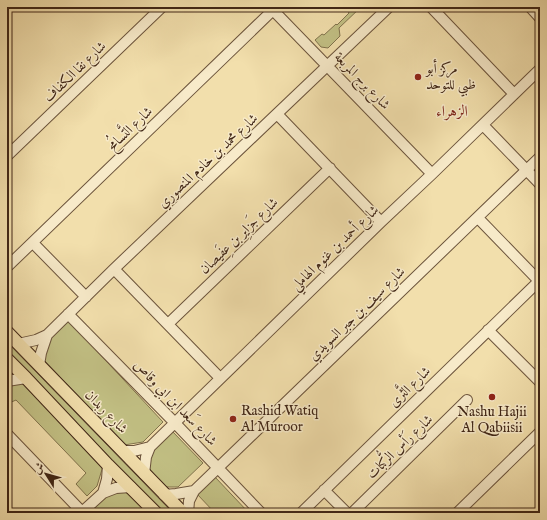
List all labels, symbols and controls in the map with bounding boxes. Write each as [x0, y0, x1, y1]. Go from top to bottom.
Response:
street label: شارع نقا الكفاف [40, 38, 111, 108]
street label: شارع برج المربعة [328, 48, 394, 116]
place label: مركز أبو ظبي للتوحد [424, 58, 476, 97]
marker: مركز أبو ظبي للتوحد [413, 72, 423, 82]
street label: شارع التَّسامُح [101, 100, 159, 157]
district label: الزهراء [436, 102, 468, 121]
street label: شارع محمد بن خادم المنصوري [154, 110, 264, 214]
street label: شارع جَزايِر بن عِفَيصان [194, 192, 284, 280]
street label: شارع أحمد بن غنوم الهاملي [286, 200, 385, 297]
street label: شارع سيف بن جبر السويدي [305, 263, 411, 366]
street label: شارع سَعد ابن ابي وقاص [128, 355, 222, 451]
street label: شارع الثَّرى [383, 360, 436, 413]
street label: شارع ربدان [79, 386, 131, 439]
marker: Nashu Hajii Al Qabiisii [487, 392, 497, 402]
place label: Rashid Watiq Al Muroor [240, 402, 319, 436]
place label: Nashu Hajii Al Qabiisii [457, 403, 527, 437]
street label: شارع رَأس الرُّكبات [359, 407, 438, 485]
marker: Rashid Watiq Al Muroor [228, 414, 238, 424]
north arrow [26, 454, 66, 494]
text: ش [30, 460, 48, 477]

